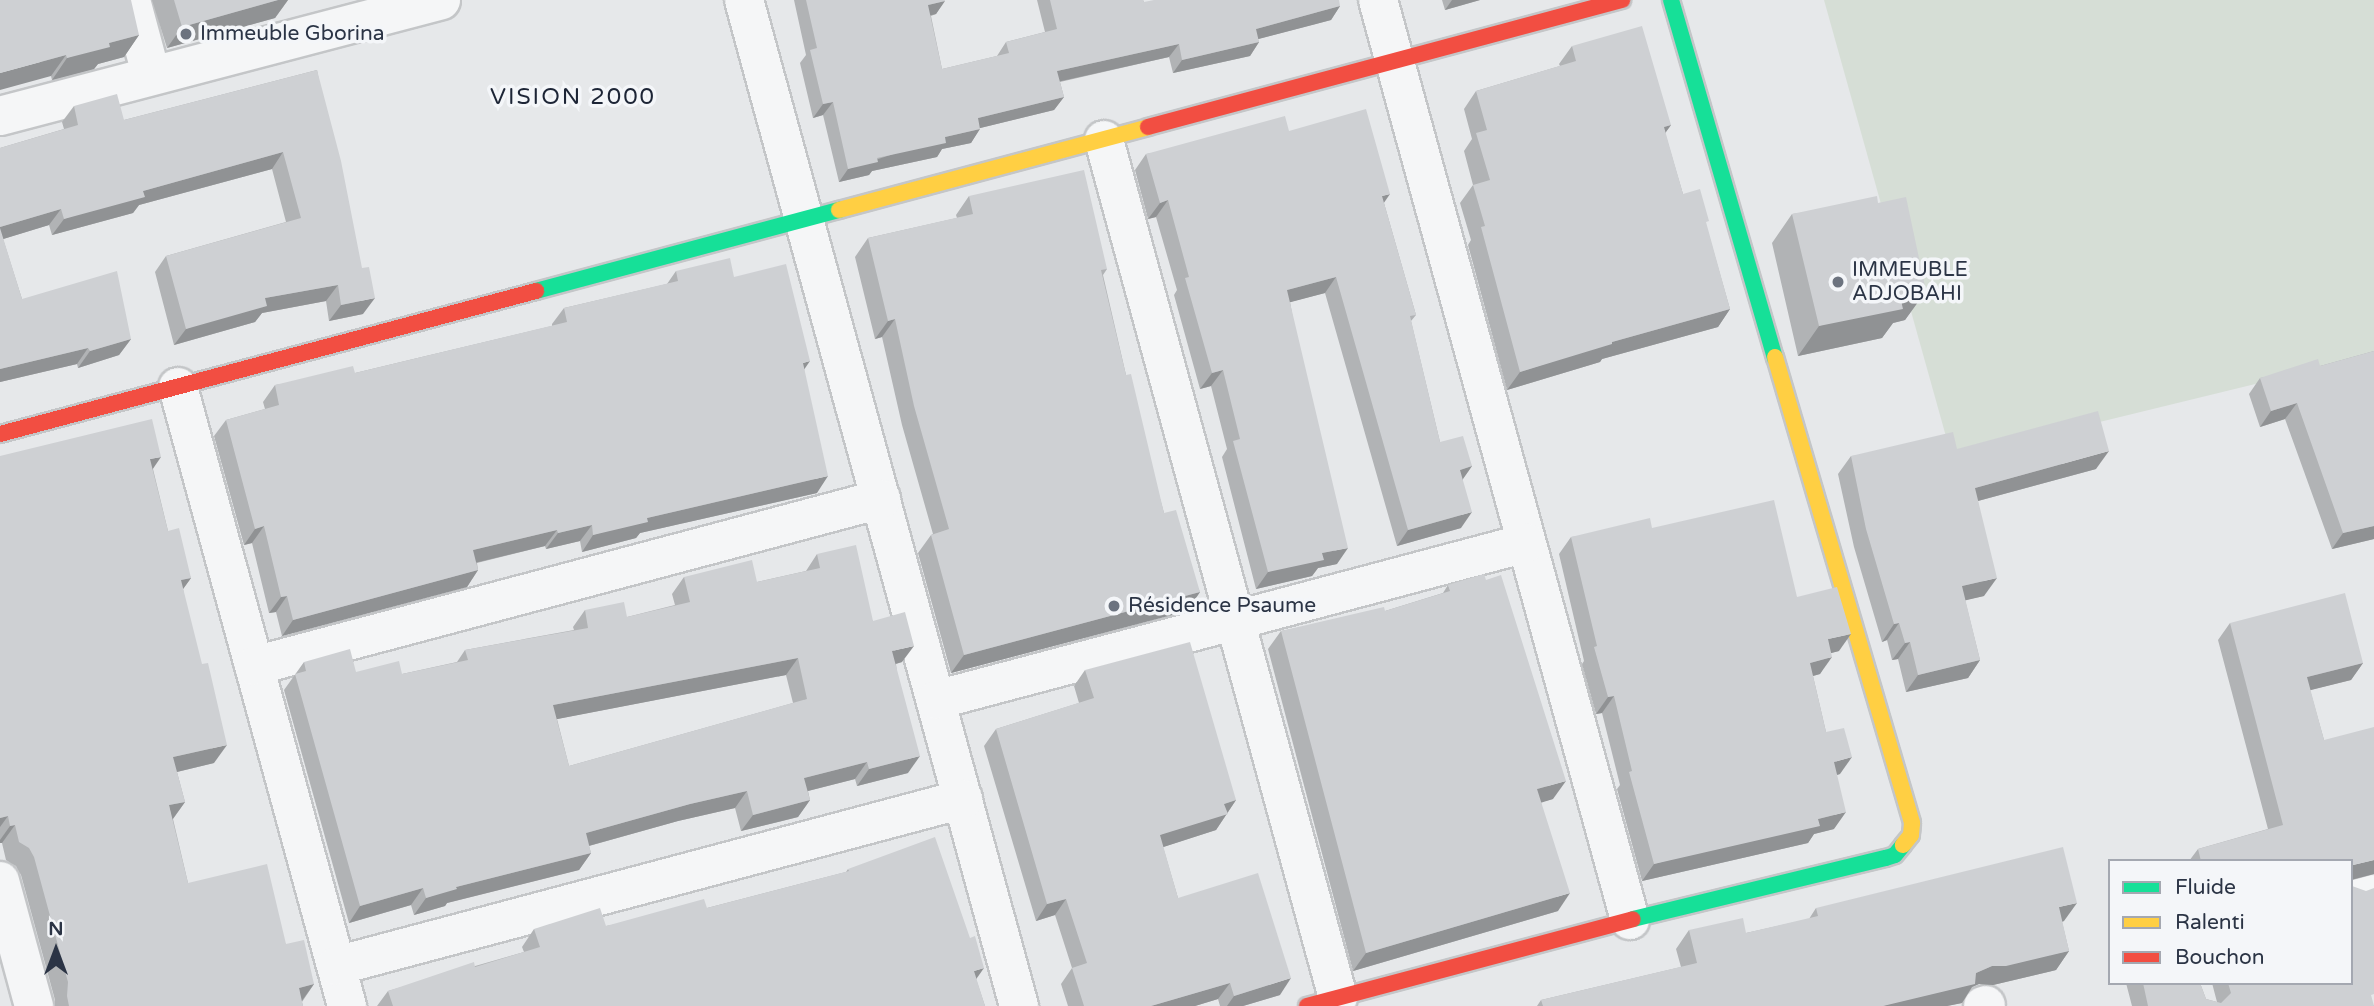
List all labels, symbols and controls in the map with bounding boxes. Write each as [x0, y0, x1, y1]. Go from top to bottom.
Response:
place label: Immeuble Gborina [200, 21, 385, 47]
marker: Immeuble Gborina [178, 26, 194, 42]
district label: VISION 2000 [491, 83, 655, 111]
place label: IMMEUBLE ADJOBAHI [1852, 257, 1968, 307]
marker: IMMEUBLE ADJOBAHI [1830, 274, 1846, 290]
place label: Résidence Psaume [1128, 593, 1316, 619]
marker: Résidence Psaume [1106, 598, 1122, 614]
legend [2108, 859, 2353, 985]
text: Fluide [2175, 875, 2236, 900]
text: Ralenti [2175, 910, 2245, 935]
north arrow [21, 915, 91, 985]
text: N [48, 918, 64, 940]
text: Bouchon [2175, 945, 2265, 970]

